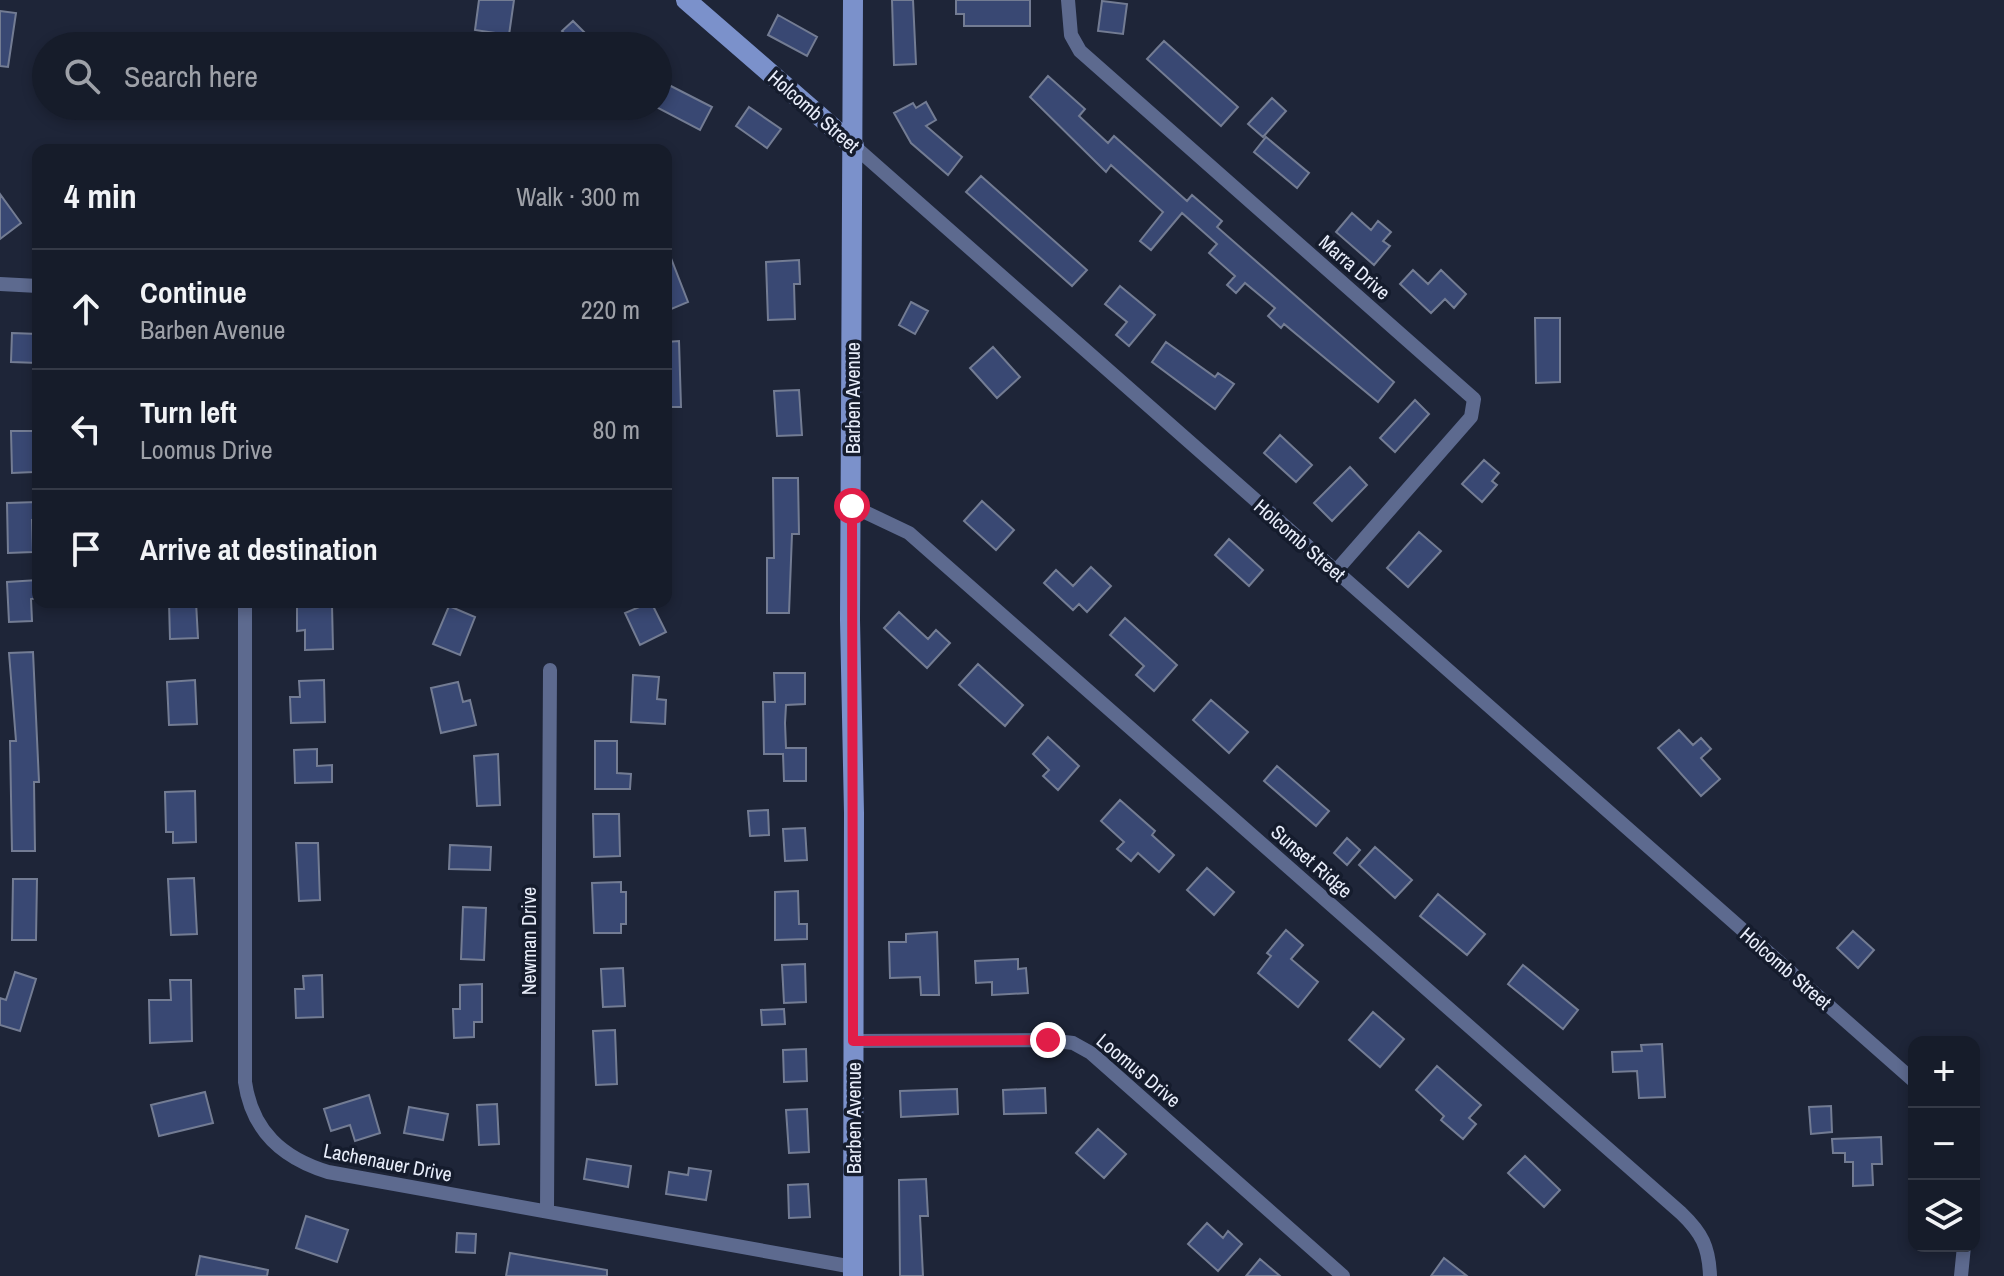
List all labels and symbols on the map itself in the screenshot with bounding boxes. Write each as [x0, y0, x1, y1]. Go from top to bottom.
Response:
street label: Holcomb Street [762, 64, 866, 159]
street label: Marra Drive [1313, 228, 1397, 306]
street label: Barben Avenue [839, 342, 866, 454]
route start [834, 488, 870, 524]
street label: Holcomb Street [1248, 493, 1352, 588]
street label: Sunset Ridge [1266, 818, 1358, 904]
street label: Newman Drive [515, 887, 542, 995]
street label: Holcomb Street [1734, 921, 1838, 1016]
route end [1030, 1022, 1066, 1058]
street label: Loomus Drive [1091, 1027, 1187, 1113]
street label: Barben Avenue [840, 1062, 867, 1174]
street label: Lachenauer Drive [321, 1136, 455, 1188]

